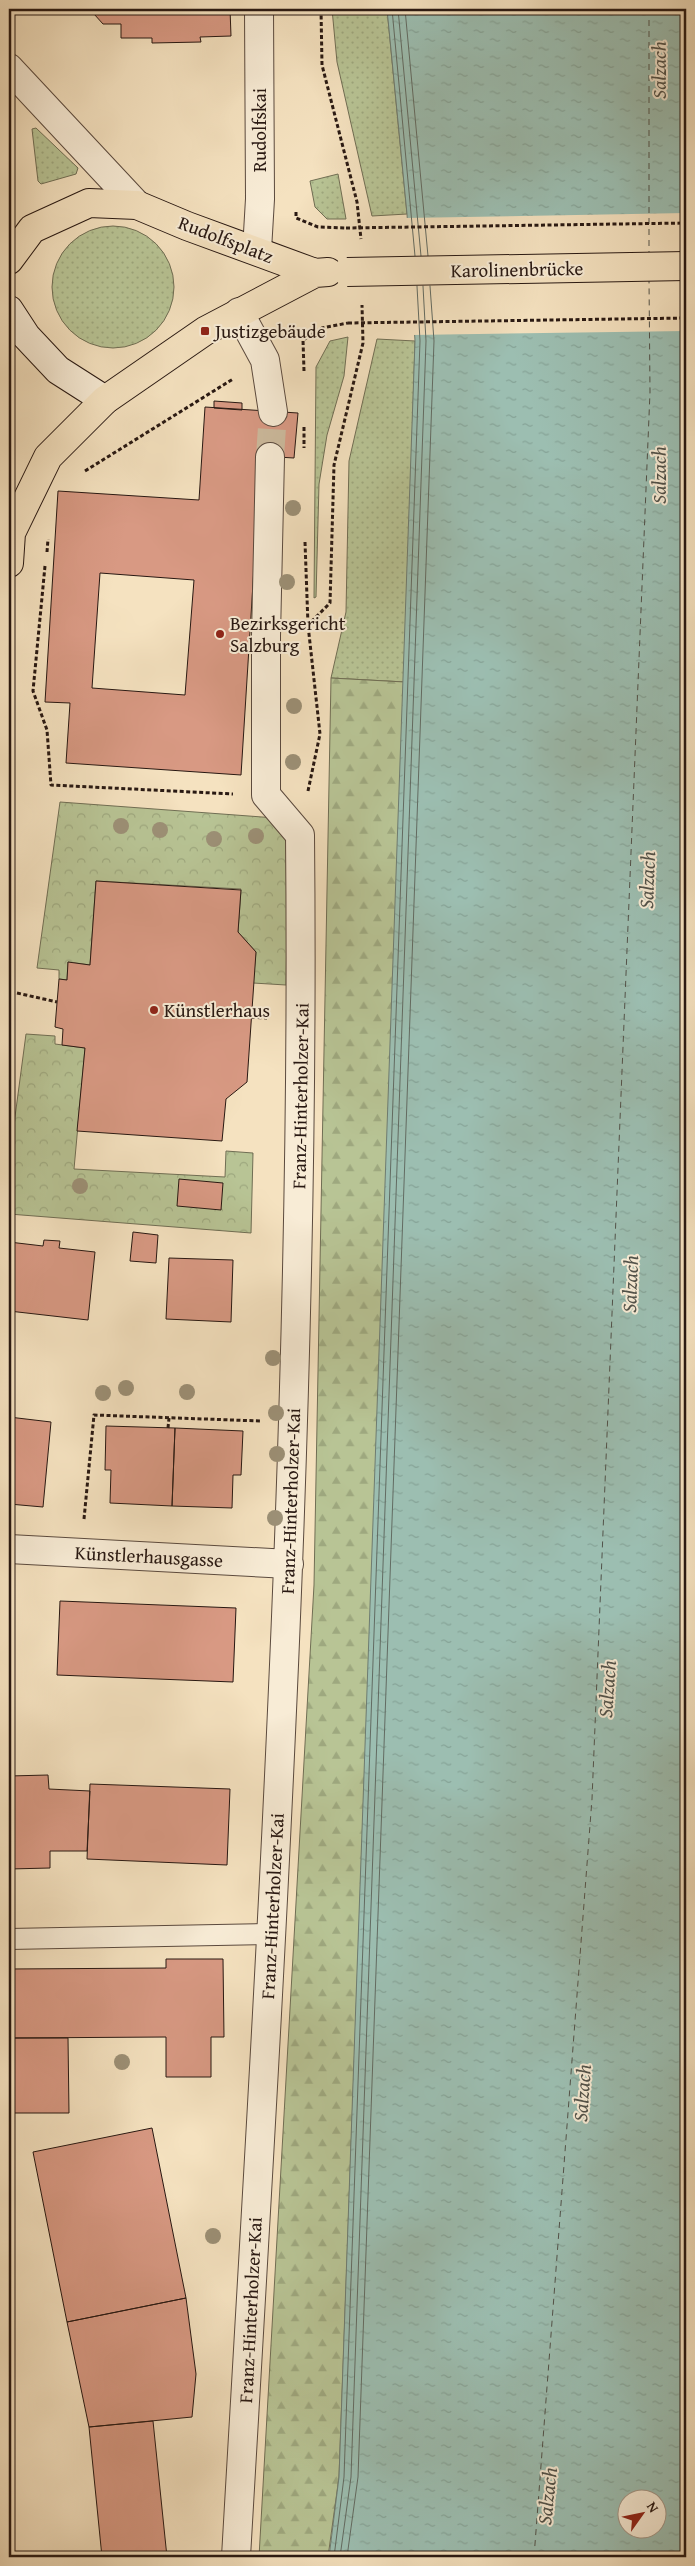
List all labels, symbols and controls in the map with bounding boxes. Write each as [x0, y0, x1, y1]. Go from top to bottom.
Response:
water label: Salzach [644, 41, 673, 99]
street label: Rudolfskai [245, 88, 273, 172]
street label: Rudolfsplatz [174, 208, 278, 270]
street label: Karolinenbrücke [450, 254, 584, 284]
place label: Justizgebäude [213, 317, 326, 345]
marker: Justizgebäude [199, 325, 211, 337]
water label: Salzach [644, 446, 673, 504]
place label: Bezirksgericht Salzburg [230, 609, 346, 659]
marker: Bezirksgericht Salzburg [214, 628, 226, 640]
water label: Salzach [631, 851, 662, 909]
place label: Künstlerhaus [164, 996, 270, 1024]
street label: Franz-Hinterholzer-Kai [284, 1003, 316, 1189]
marker: Künstlerhaus [148, 1004, 160, 1016]
water label: Salzach [614, 1255, 645, 1313]
street label: Franz-Hinterholzer-Kai [273, 1407, 307, 1595]
street label: Künstlerhausgasse [74, 1538, 224, 1574]
water label: Salzach [590, 1659, 623, 1719]
street label: Franz-Hinterholzer-Kai [253, 1812, 291, 2000]
water label: Salzach [565, 2063, 598, 2123]
street label: Franz-Hinterholzer-Kai [231, 2216, 269, 2404]
water label: Salzach [529, 2466, 564, 2526]
north arrow [618, 2488, 668, 2538]
text: N [642, 2498, 664, 2517]

